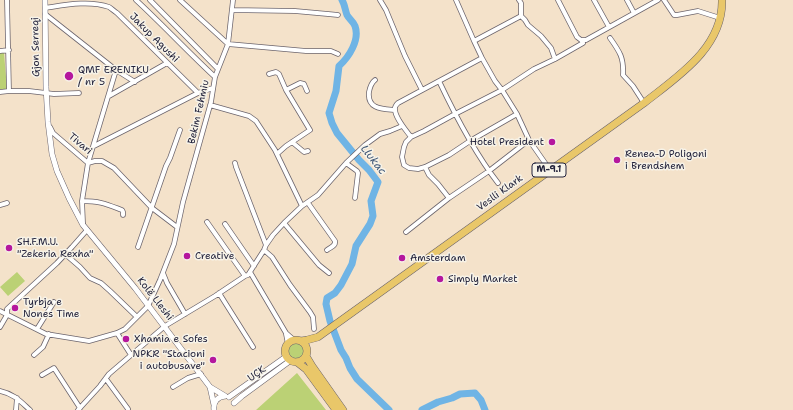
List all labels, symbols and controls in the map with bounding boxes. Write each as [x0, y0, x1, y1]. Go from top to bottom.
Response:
street label: Jakup Agushi [127, 11, 181, 65]
street label: Gjon Serreqi [29, 17, 43, 77]
place label: QMF ERENIKU / nr 5 [78, 64, 149, 88]
marker: QMF ERENIKU / nr 5 [63, 70, 75, 82]
street label: Bekim Fehmiu [186, 79, 212, 145]
street label: Tivari [66, 131, 94, 157]
place label: Hotel President [470, 136, 544, 148]
marker: Hotel President [547, 137, 557, 147]
water label: Llukac [357, 143, 389, 177]
place label: Renea-D Poligoni i Brendshem [625, 148, 707, 172]
marker: Renea-D Poligoni i Brendshem [612, 155, 622, 165]
road number: M-9.1 [532, 163, 566, 177]
street label: Veslli Klark [475, 172, 525, 214]
place label: SH.F.M.U. "Zekeria Rexha" [17, 236, 93, 260]
marker: SH.F.M.U. "Zekeria Rexha" [4, 243, 14, 253]
place label: Creative [195, 250, 234, 262]
marker: Creative [182, 251, 192, 261]
place label: Amsterdam [410, 252, 466, 264]
marker: Amsterdam [397, 253, 407, 263]
place label: Simply Market [448, 273, 518, 285]
marker: Simply Market [435, 274, 445, 284]
street label: Kolë Lleshi [134, 275, 176, 323]
place label: Tyrbja e Nones Time [23, 296, 79, 320]
marker: Tyrbja e Nones Time [10, 303, 20, 313]
place label: Xhamia e Sofes [134, 333, 208, 345]
marker: Xhamia e Sofes [121, 334, 131, 344]
place label: NPKR "Stacioni i autobusave" [133, 348, 205, 372]
marker: NPKR "Stacioni i autobusave" [208, 355, 218, 365]
street label: UÇK [246, 364, 268, 384]

